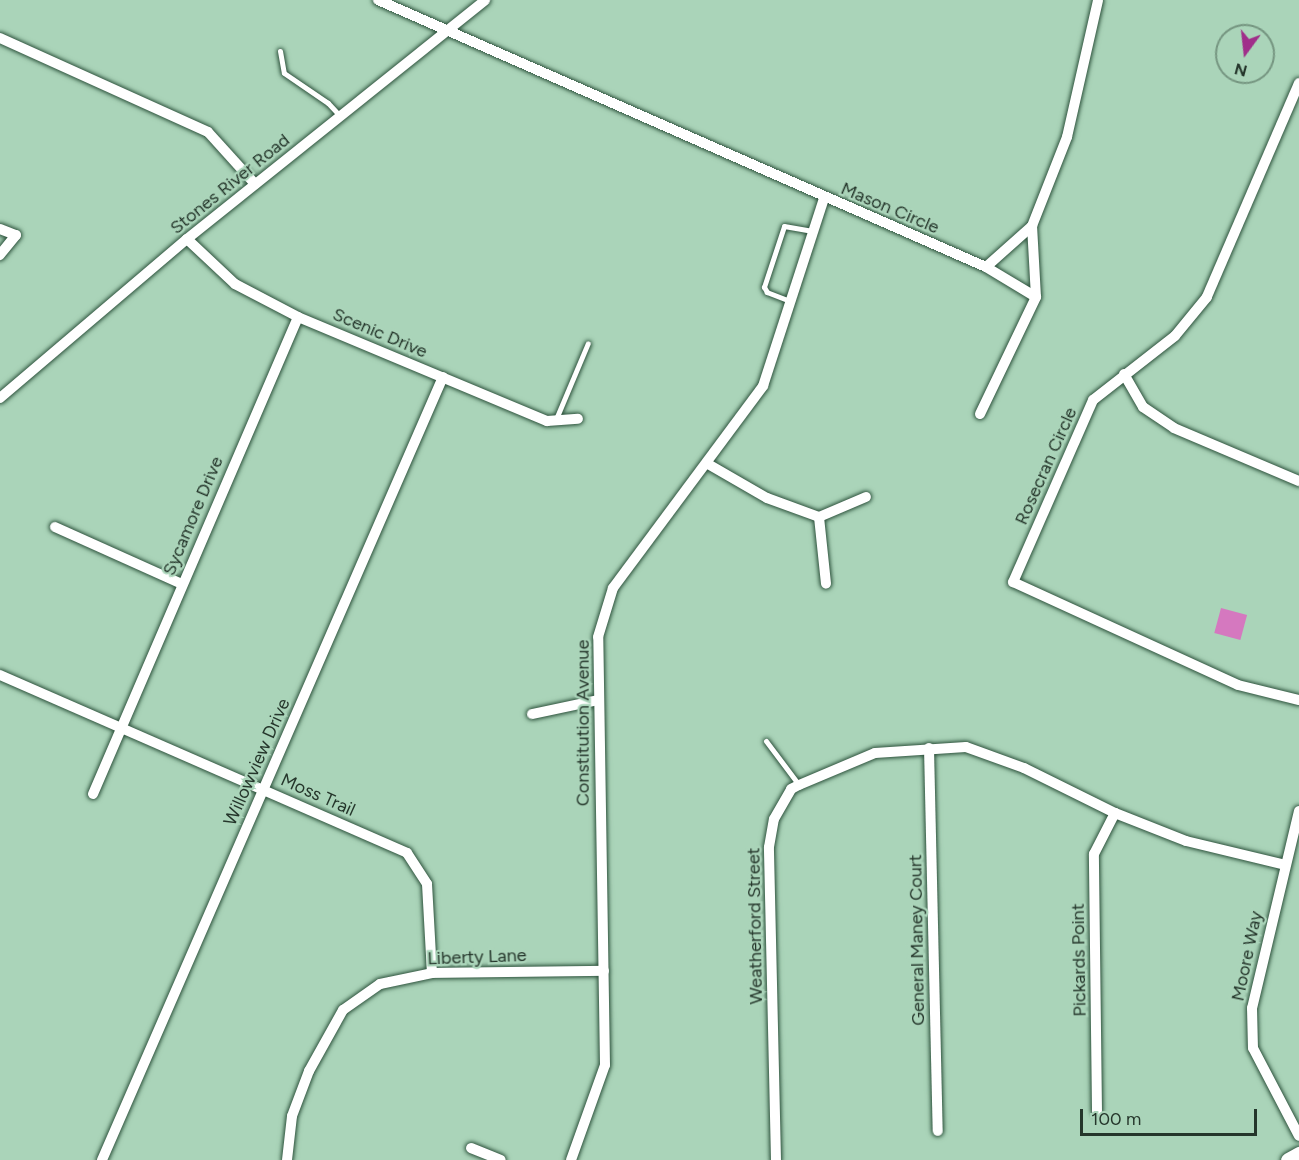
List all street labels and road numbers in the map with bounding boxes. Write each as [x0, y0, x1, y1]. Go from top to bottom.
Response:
street label: Stones River Road [166, 129, 294, 239]
street label: Mason Circle [838, 178, 942, 238]
street label: Scenic Drive [329, 303, 431, 363]
street label: Rosecran Circle [1010, 404, 1082, 528]
street label: Sycamore Drive [158, 453, 228, 579]
street label: Constitution Avenue [572, 640, 594, 806]
street label: Willowview Drive [219, 695, 295, 829]
street label: Moss Trail [277, 769, 359, 821]
street label: Weatherford Street [743, 847, 767, 1005]
street label: General Maney Court [905, 854, 929, 1026]
street label: Pickards Point [1067, 903, 1091, 1017]
street label: Moore Way [1227, 909, 1267, 1003]
street label: Liberty Lane [427, 944, 527, 970]

